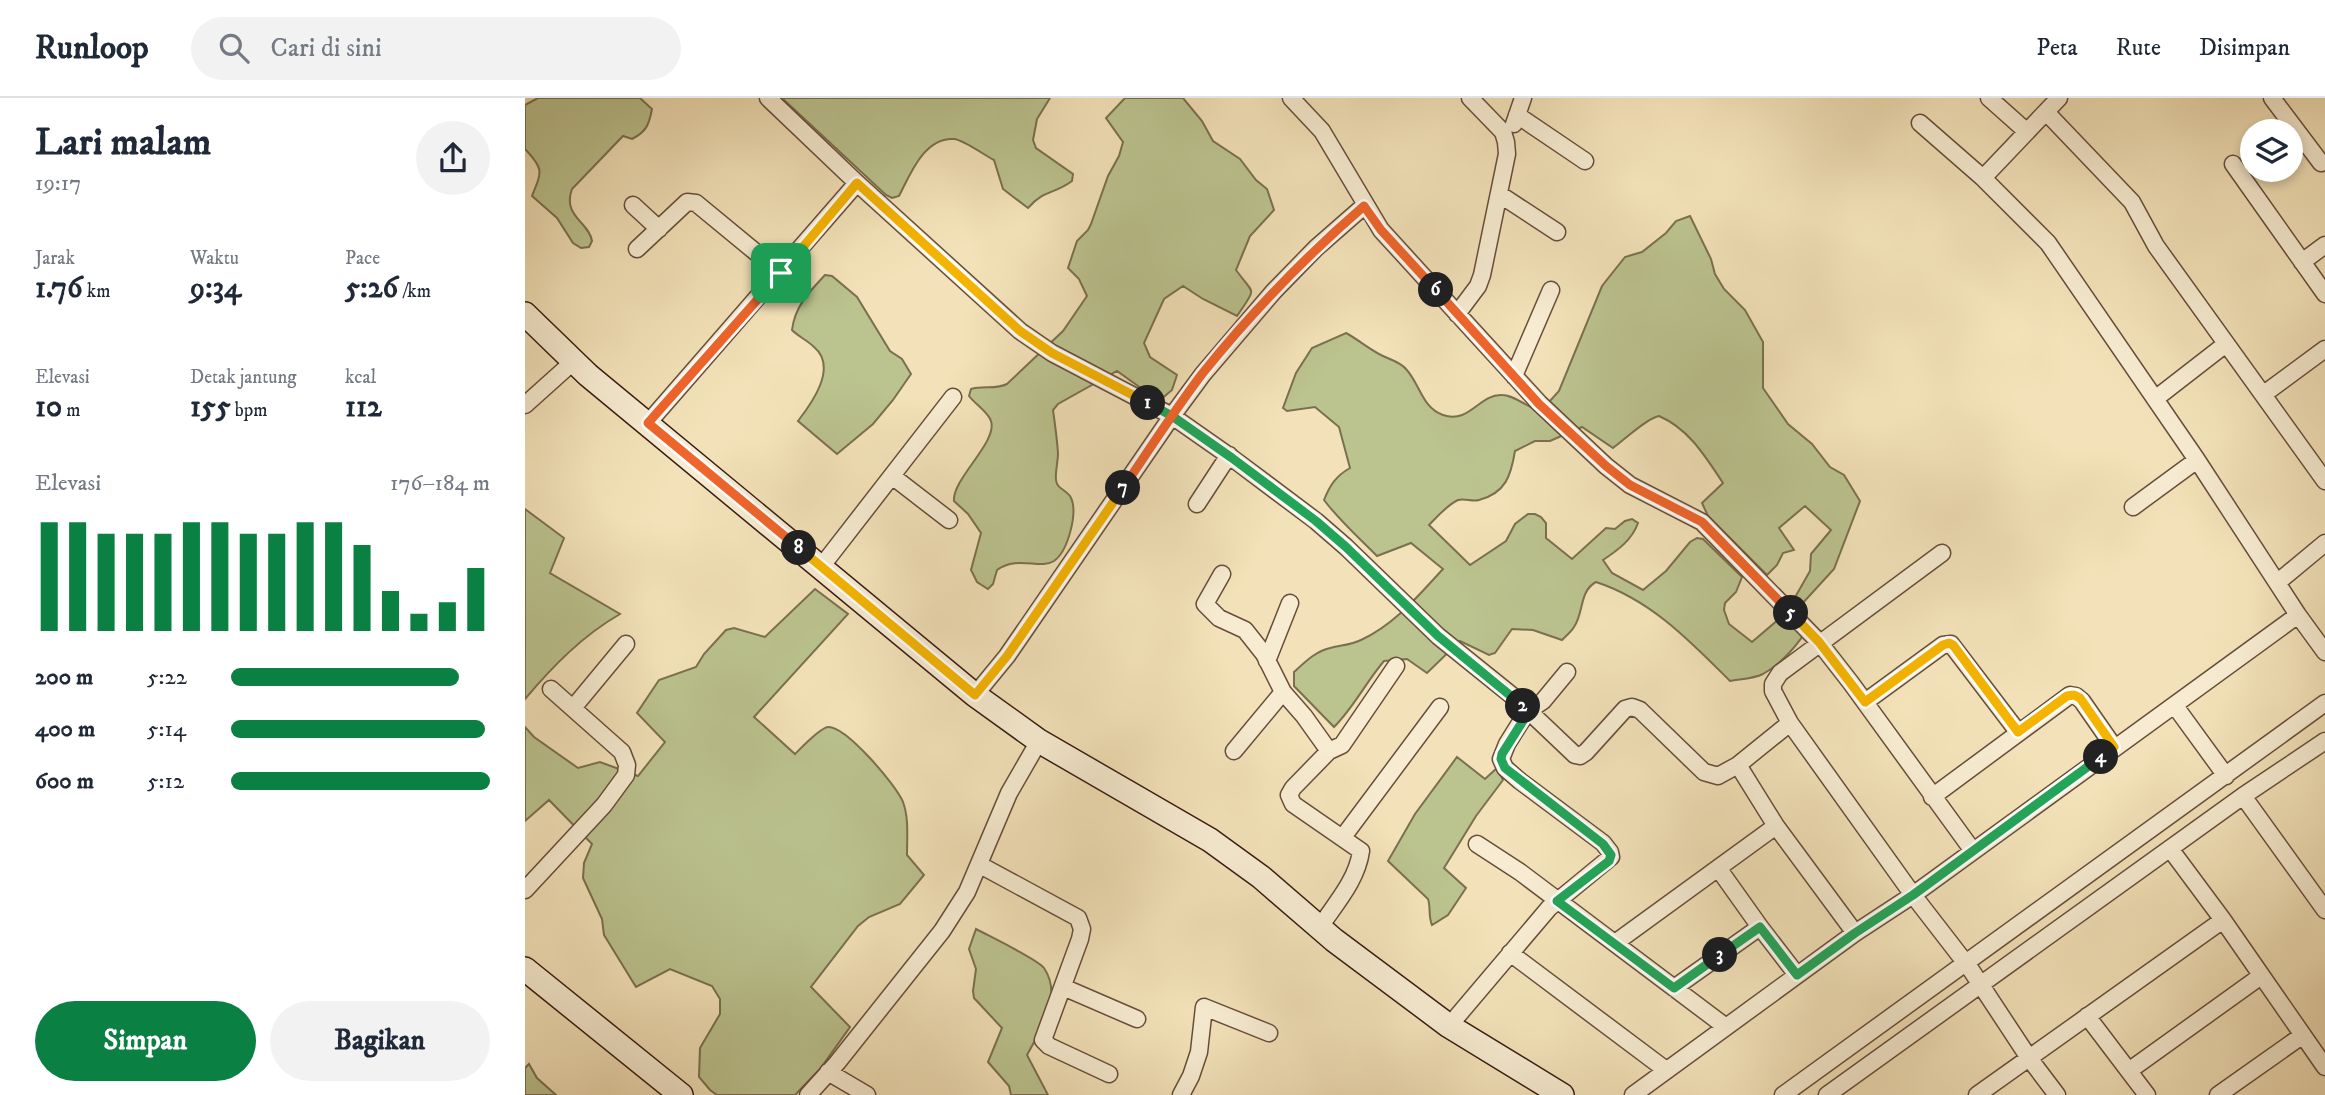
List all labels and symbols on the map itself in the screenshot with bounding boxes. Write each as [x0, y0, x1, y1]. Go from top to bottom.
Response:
pin [751, 243, 811, 303]
pin: 6 [1419, 272, 1453, 308]
pin: 1 [1131, 386, 1165, 420]
pin: 7 [1105, 470, 1141, 506]
pin: 8 [781, 531, 817, 566]
pin: 5 [1773, 596, 1809, 630]
pin: 2 [1506, 688, 1541, 724]
pin: 4 [2083, 740, 2119, 774]
pin: 3 [1703, 938, 1737, 972]

